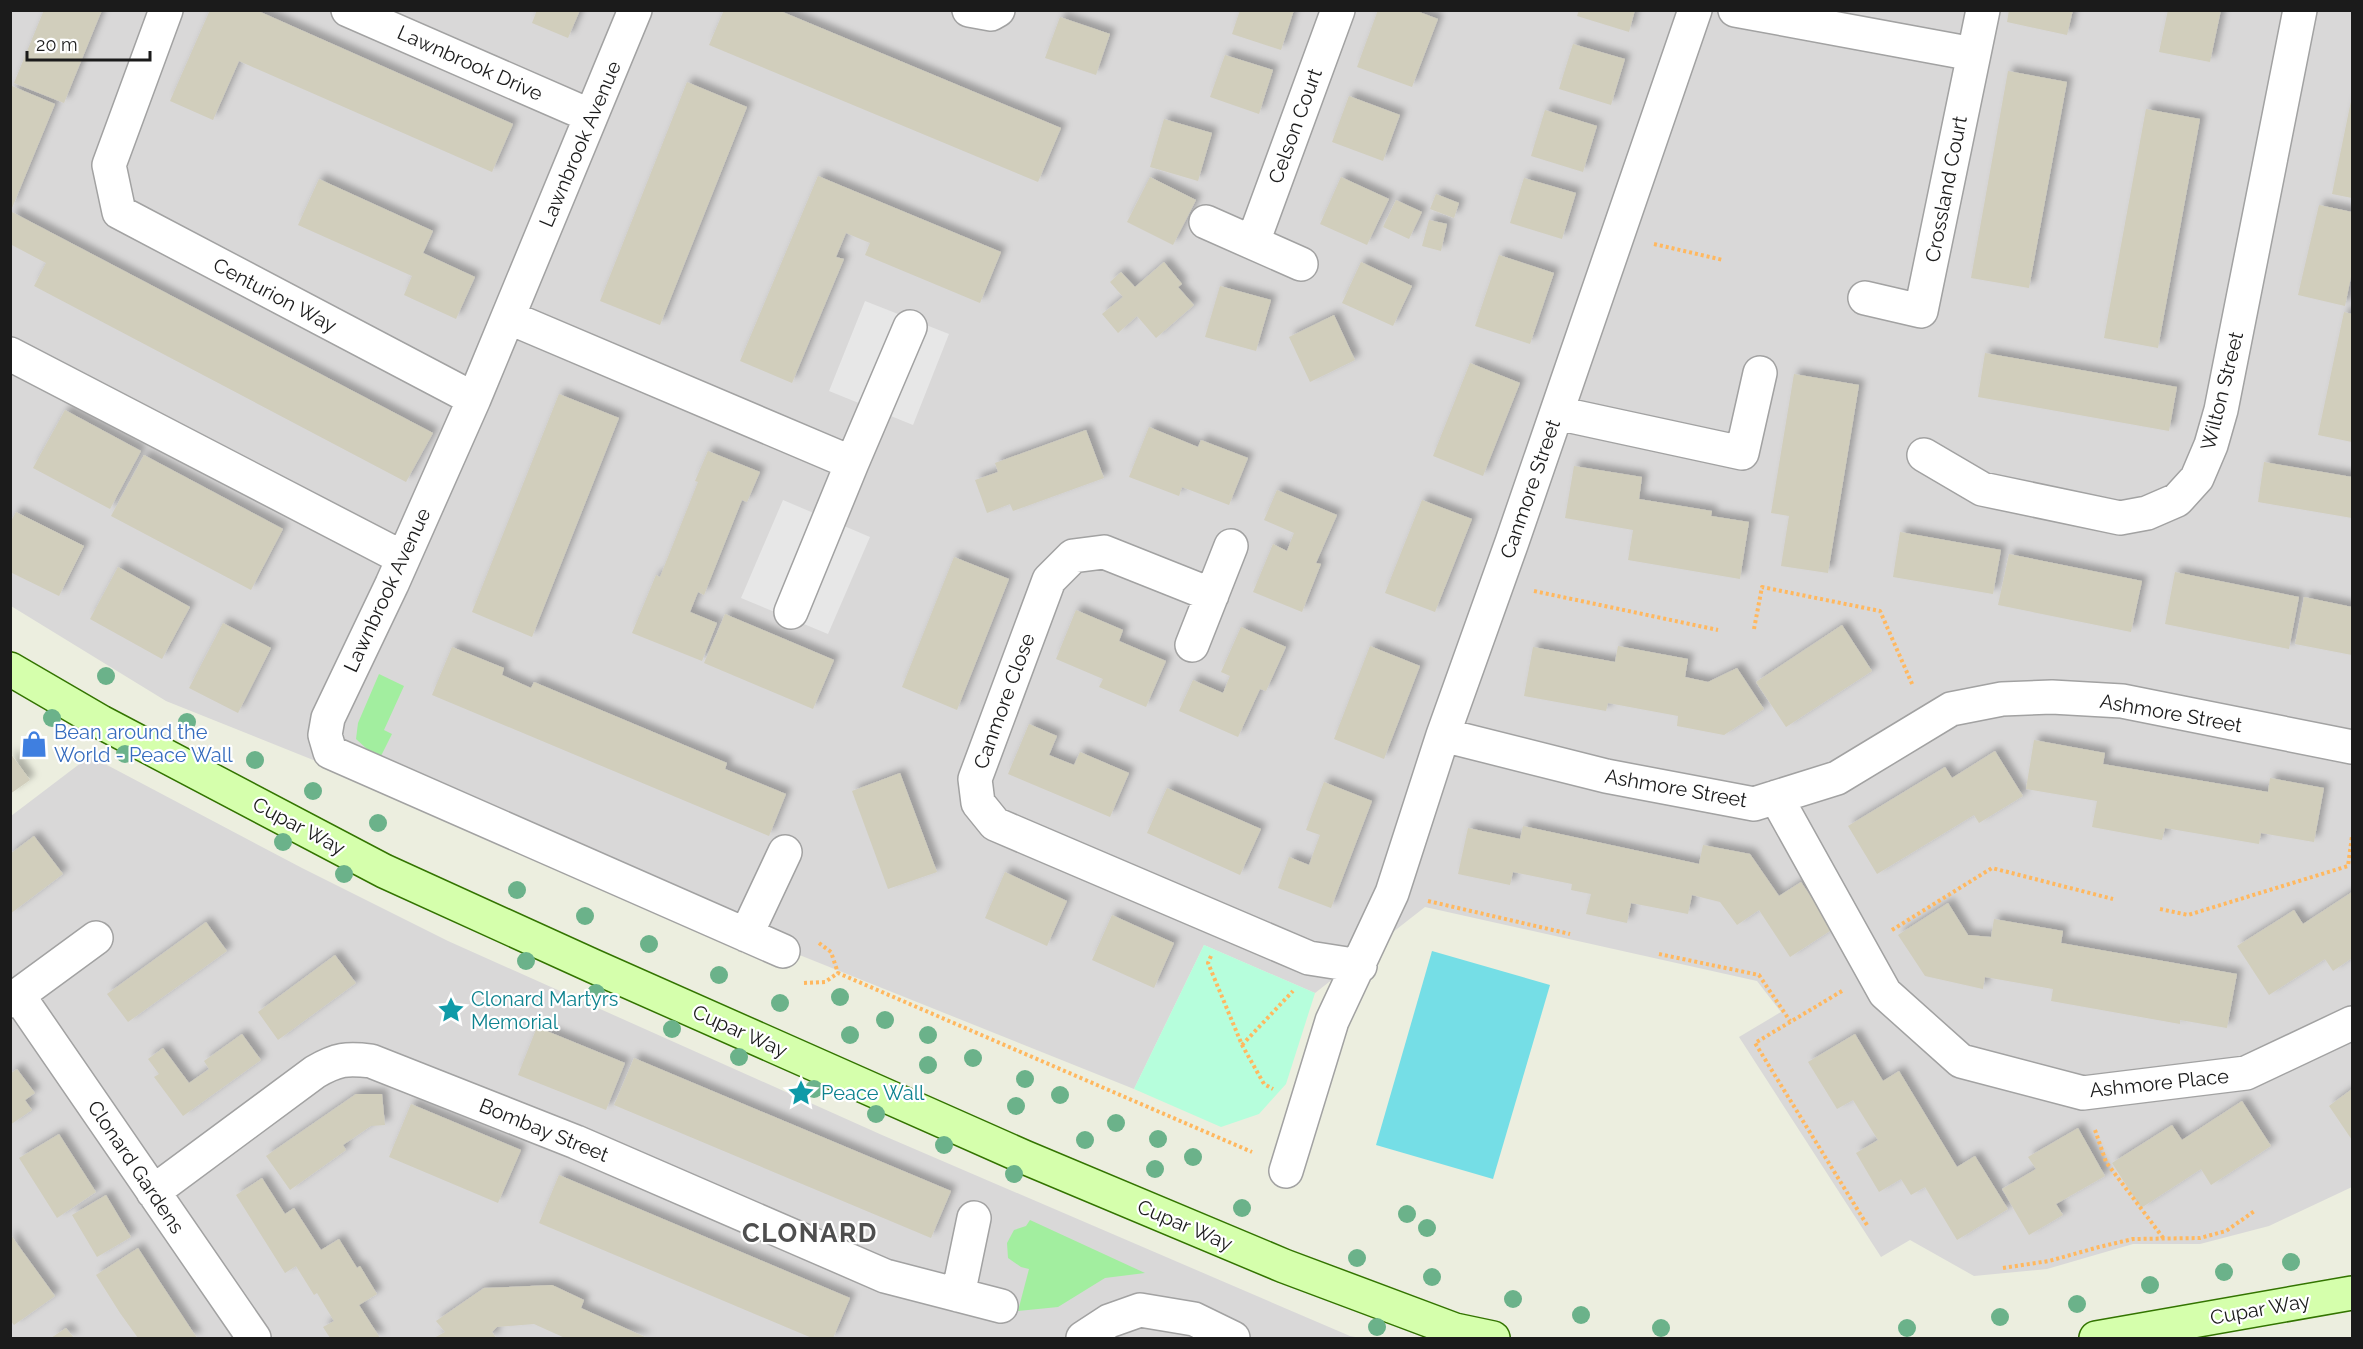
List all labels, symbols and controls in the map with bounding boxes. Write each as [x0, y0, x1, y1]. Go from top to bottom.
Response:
street label: Lawnbrook Drive [394, 20, 547, 106]
scale bar [27, 24, 150, 62]
text: 20 m [36, 34, 78, 55]
street label: Lawnbrook Avenue [534, 57, 626, 231]
street label: Celson Court [1263, 65, 1327, 187]
street label: Crossland Court [1920, 114, 1972, 264]
street label: Centurion Way [209, 252, 341, 338]
street label: Wilton Street [2196, 329, 2248, 453]
street label: Canmore Street [1495, 416, 1565, 562]
street label: Lawnbrook Avenue [338, 504, 436, 676]
street label: Canmore Close [968, 630, 1040, 772]
street label: Ashmore Street [2098, 689, 2244, 737]
place label: Bean around the World - Peace Wall [54, 720, 233, 767]
shop icon: Bean around the World - Peace Wall [19, 729, 49, 759]
street label: Ashmore Street [1603, 764, 1749, 812]
street label: Cupar Way [249, 792, 349, 860]
place label: Clonard Martyrs Memorial [471, 987, 618, 1034]
place icon: Clonard Martyrs Memorial [436, 995, 466, 1025]
street label: Cupar Way [689, 999, 791, 1063]
street label: Ashmore Place [2088, 1064, 2230, 1102]
place icon: Peace Wall [786, 1078, 816, 1108]
place label: Peace Wall [821, 1081, 925, 1105]
street label: Bombay Street [476, 1093, 612, 1167]
street label: Clonard Gardens [83, 1096, 189, 1238]
street label: Cupar Way [1134, 1194, 1236, 1256]
district label: CLONARD [742, 1218, 878, 1248]
street label: Cupar Way [2208, 1288, 2312, 1330]

